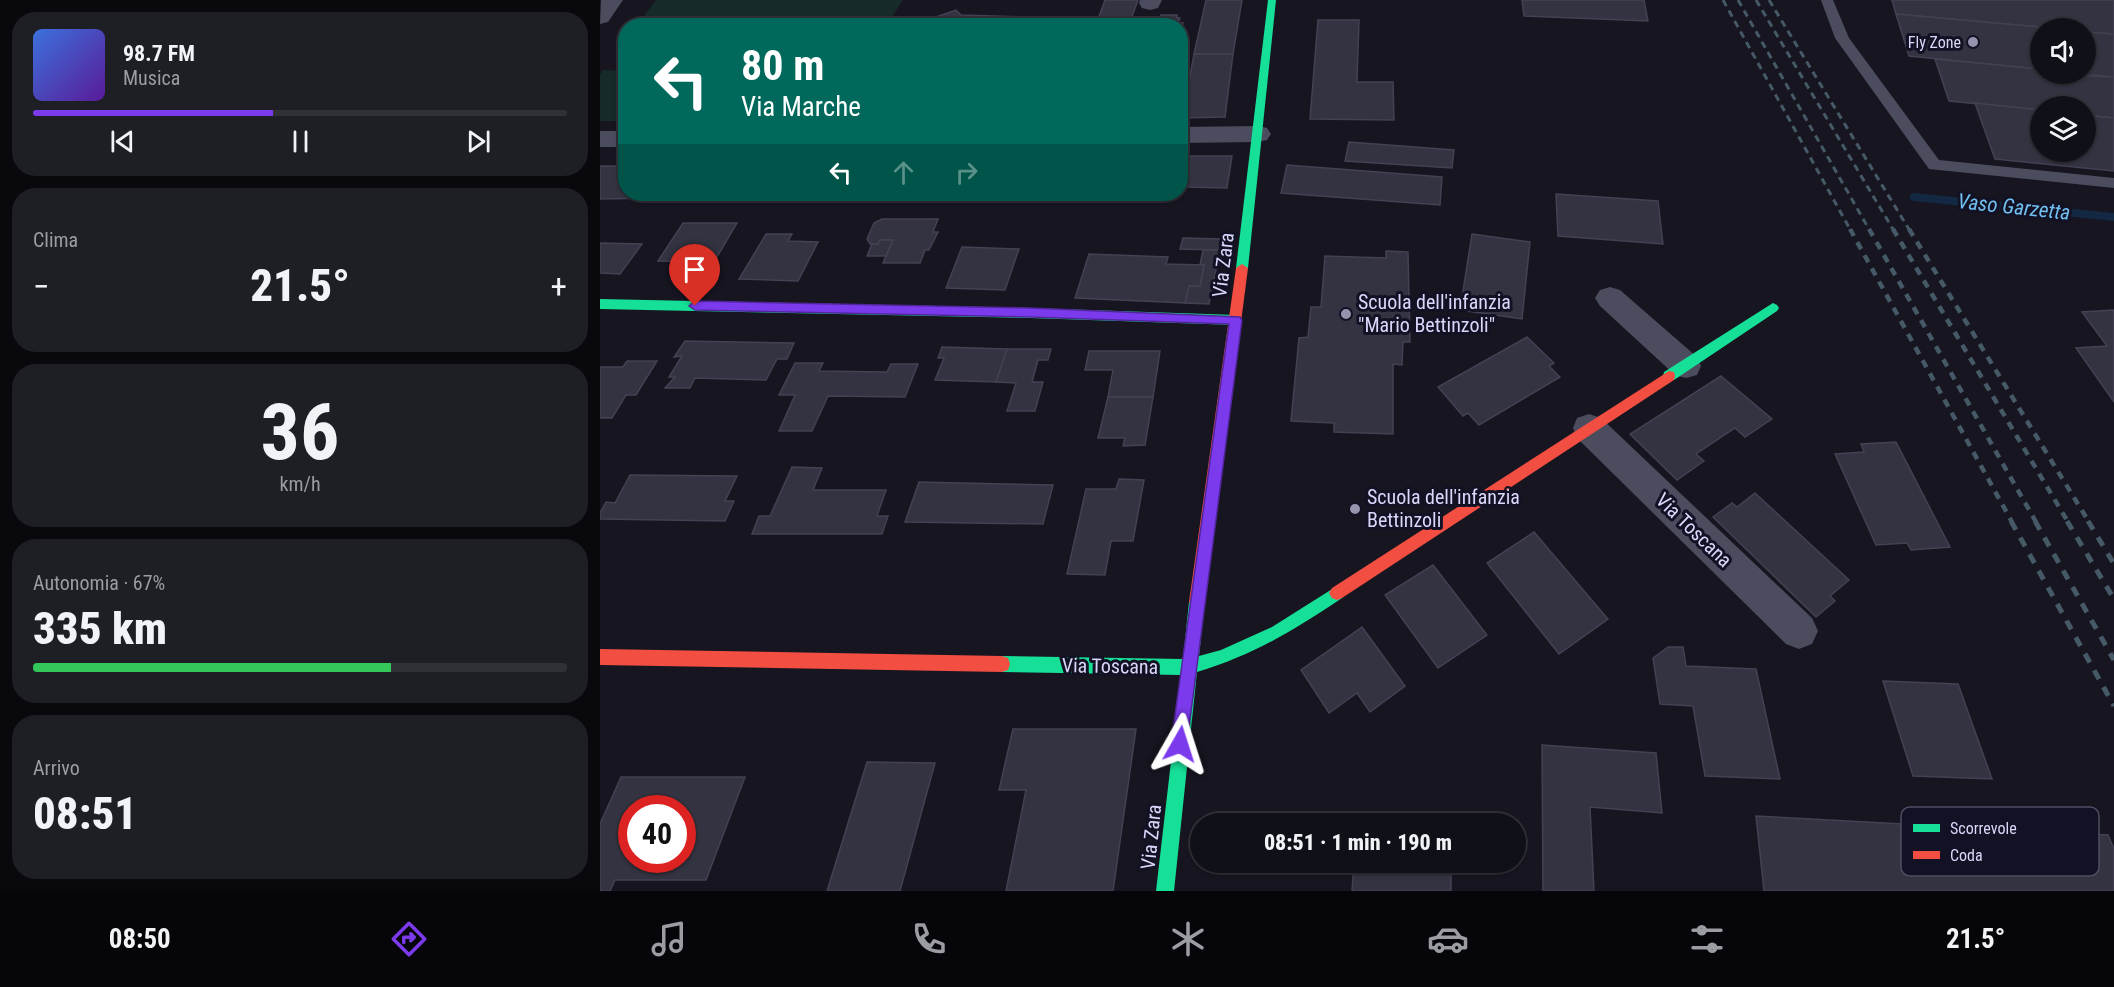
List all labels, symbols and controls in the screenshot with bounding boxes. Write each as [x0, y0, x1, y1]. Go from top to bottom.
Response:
map controls [2030, 18, 2096, 162]
button: sound [2030, 18, 2096, 84]
place label: Fly Zone [1908, 33, 1961, 52]
marker: Fly Zone [1966, 35, 1980, 49]
text: 98.7 FM [123, 41, 195, 66]
text: 80 m [741, 41, 824, 90]
icon: left [642, 42, 720, 120]
text: Musica [123, 66, 180, 90]
text: Via Marche [741, 91, 861, 123]
button: layers [2030, 96, 2096, 162]
icon: previous [106, 125, 139, 158]
icon: pause [284, 125, 317, 158]
icon: next [462, 125, 495, 158]
icon: left [824, 156, 857, 189]
icon: ahead [887, 156, 920, 189]
icon: right [950, 156, 983, 189]
water label: Vaso Garzetta [1956, 189, 2072, 225]
text: Clima [33, 228, 78, 252]
street label: Via Zara [1207, 231, 1239, 299]
pin [669, 244, 720, 306]
icon: arrive [678, 253, 711, 286]
text: 21.5° [250, 259, 350, 312]
text: − [33, 267, 50, 306]
text: + [551, 267, 567, 306]
place label: Scuola dell'infanzia "Mario Bettinzoli" [1358, 290, 1511, 337]
marker: Scuola dell'infanzia "Mario Bettinzoli" [1339, 307, 1353, 321]
text: 36 [261, 387, 339, 478]
text: km/h [279, 472, 321, 496]
place label: Scuola dell'infanzia Bettinzoli [1367, 485, 1520, 532]
street label: Via Toscana [1651, 488, 1737, 572]
marker: Scuola dell'infanzia Bettinzoli [1348, 502, 1362, 516]
text: Autonomia · 67% [33, 571, 165, 595]
text: 335 km [33, 602, 167, 655]
street label: Via Toscana [1062, 653, 1158, 679]
position arrow [1148, 712, 1212, 776]
text: Arrivo [33, 756, 80, 780]
text: 08:51 [33, 787, 137, 840]
speed limit sign: 40 [618, 795, 696, 873]
street label: Via Zara [1136, 803, 1166, 871]
legend [1901, 807, 2099, 876]
text: Scorrevole [1950, 819, 2017, 838]
text: 08:51 · 1 min · 190 m [1264, 830, 1452, 855]
text: Coda [1950, 846, 1983, 865]
icon: directions [388, 918, 430, 960]
icon: music [648, 918, 690, 960]
icon: phone [908, 918, 950, 960]
icon: climate [1167, 918, 1209, 960]
icon: car [1427, 918, 1469, 960]
icon: filters [1686, 918, 1728, 960]
text: 08:50 [109, 923, 171, 955]
text: 21.5° [1946, 923, 2005, 955]

